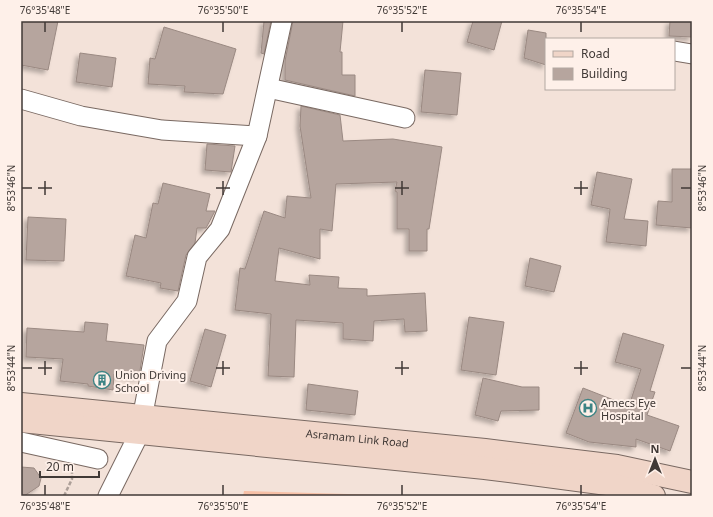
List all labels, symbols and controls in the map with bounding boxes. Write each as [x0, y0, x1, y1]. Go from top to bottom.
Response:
text: 76°35'48"E [20, 3, 70, 17]
text: 76°35'50"E [198, 3, 248, 17]
text: 76°35'52"E [377, 3, 427, 17]
text: 76°35'54"E [556, 3, 606, 17]
legend [545, 38, 675, 90]
text: Road [581, 45, 610, 62]
text: Building [581, 65, 628, 82]
text: 8°53'46"N [4, 165, 18, 211]
text: 8°53'46"N [695, 165, 709, 211]
text: 8°53'44"N [4, 345, 18, 391]
text: 8°53'44"N [695, 345, 709, 391]
place label: Union Driving School [115, 367, 186, 395]
building icon: Union Driving School [92, 370, 112, 390]
place label: Amecs Eye Hospital [601, 395, 656, 423]
hospital icon: Amecs Eye Hospital [578, 398, 598, 418]
street label: Asramam Link Road [305, 425, 409, 450]
north arrow [635, 439, 675, 479]
text: N [651, 441, 659, 456]
scale bar [40, 453, 99, 479]
text: 20 m [46, 458, 74, 475]
text: 76°35'48"E [20, 499, 70, 513]
text: 76°35'50"E [198, 499, 248, 513]
text: 76°35'52"E [377, 499, 427, 513]
text: 76°35'54"E [556, 499, 606, 513]

